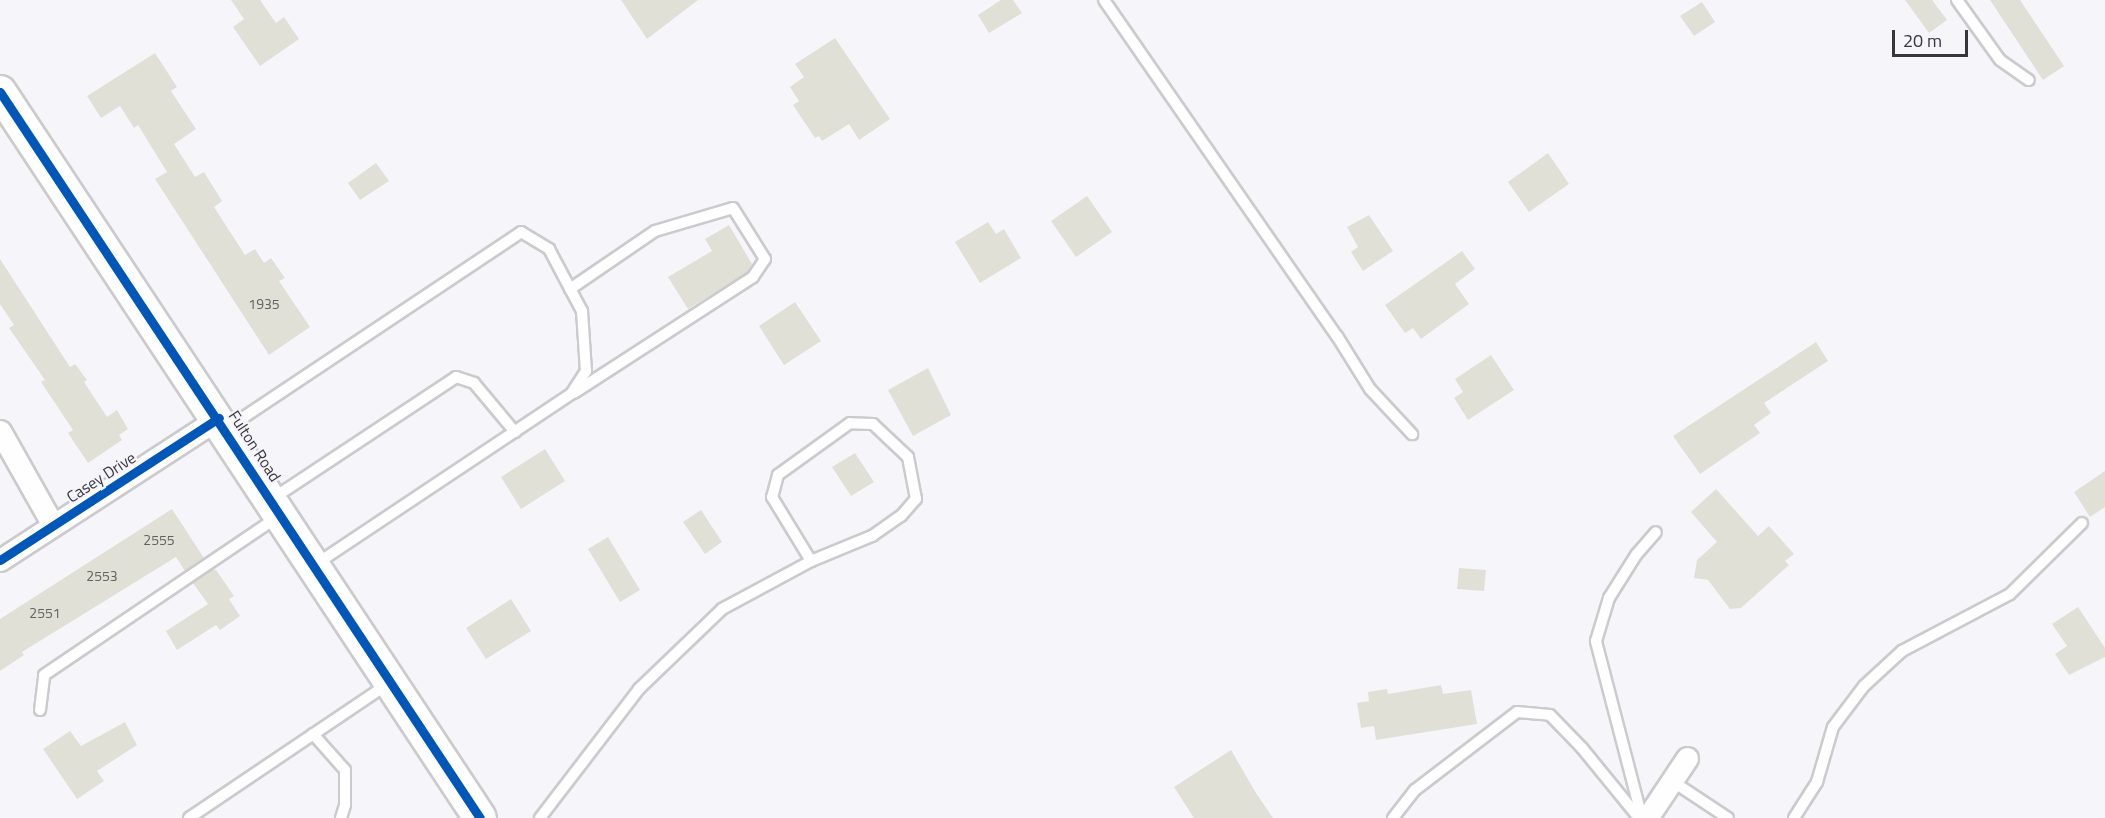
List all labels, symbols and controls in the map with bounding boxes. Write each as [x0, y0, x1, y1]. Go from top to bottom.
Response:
scale bar [1895, 18, 1972, 56]
text: 20 m [1903, 27, 1942, 54]
house number: 1935 [248, 296, 280, 312]
street label: Fulton Road [225, 407, 285, 485]
street label: Casey Drive [63, 448, 139, 506]
house number: 2555 [143, 532, 175, 548]
house number: 2553 [86, 568, 118, 584]
house number: 2551 [29, 605, 61, 621]

